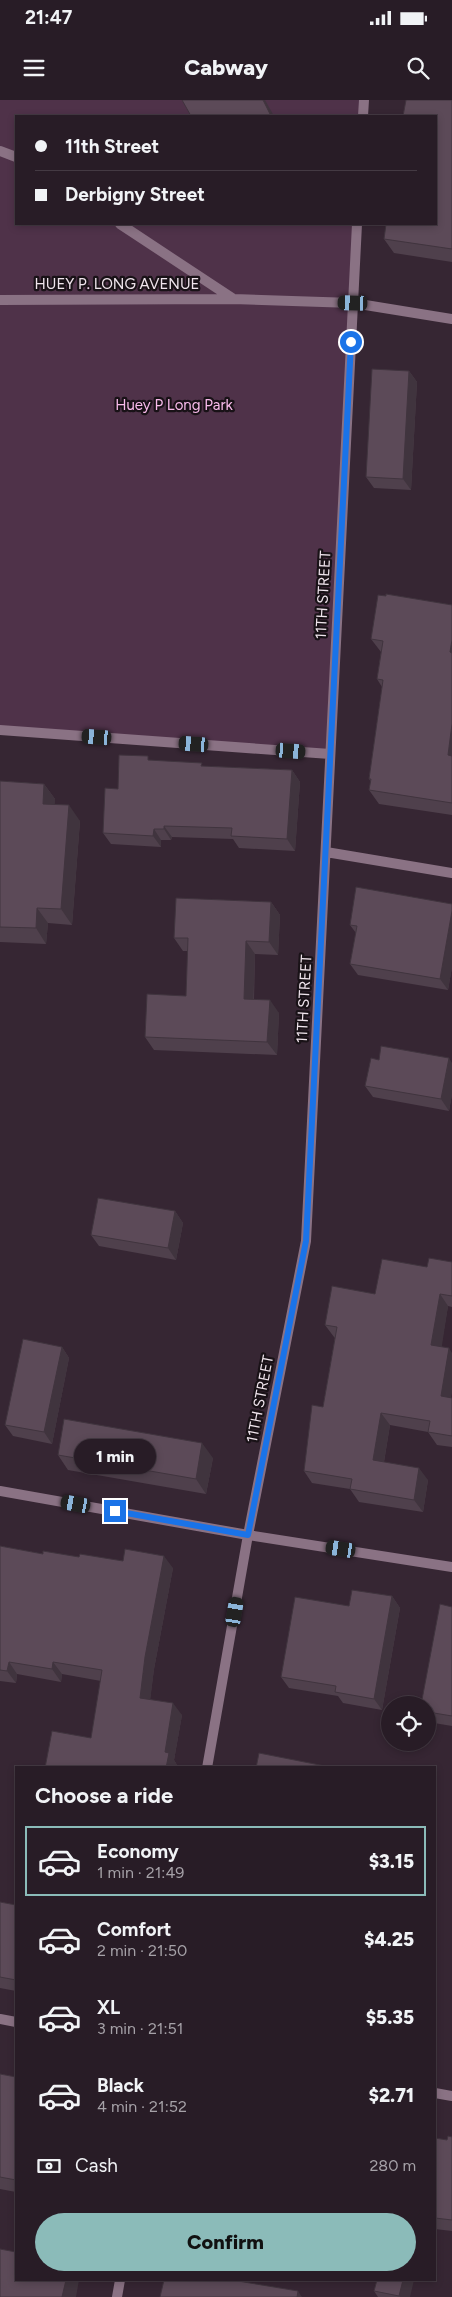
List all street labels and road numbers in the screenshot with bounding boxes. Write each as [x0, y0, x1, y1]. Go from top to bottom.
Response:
street label: HUEY P. LONG AVENUE [35, 275, 199, 293]
street label: 11TH STREET [312, 550, 334, 640]
street label: 11TH STREET [293, 954, 315, 1044]
street label: 11TH STREET [243, 1353, 277, 1444]

